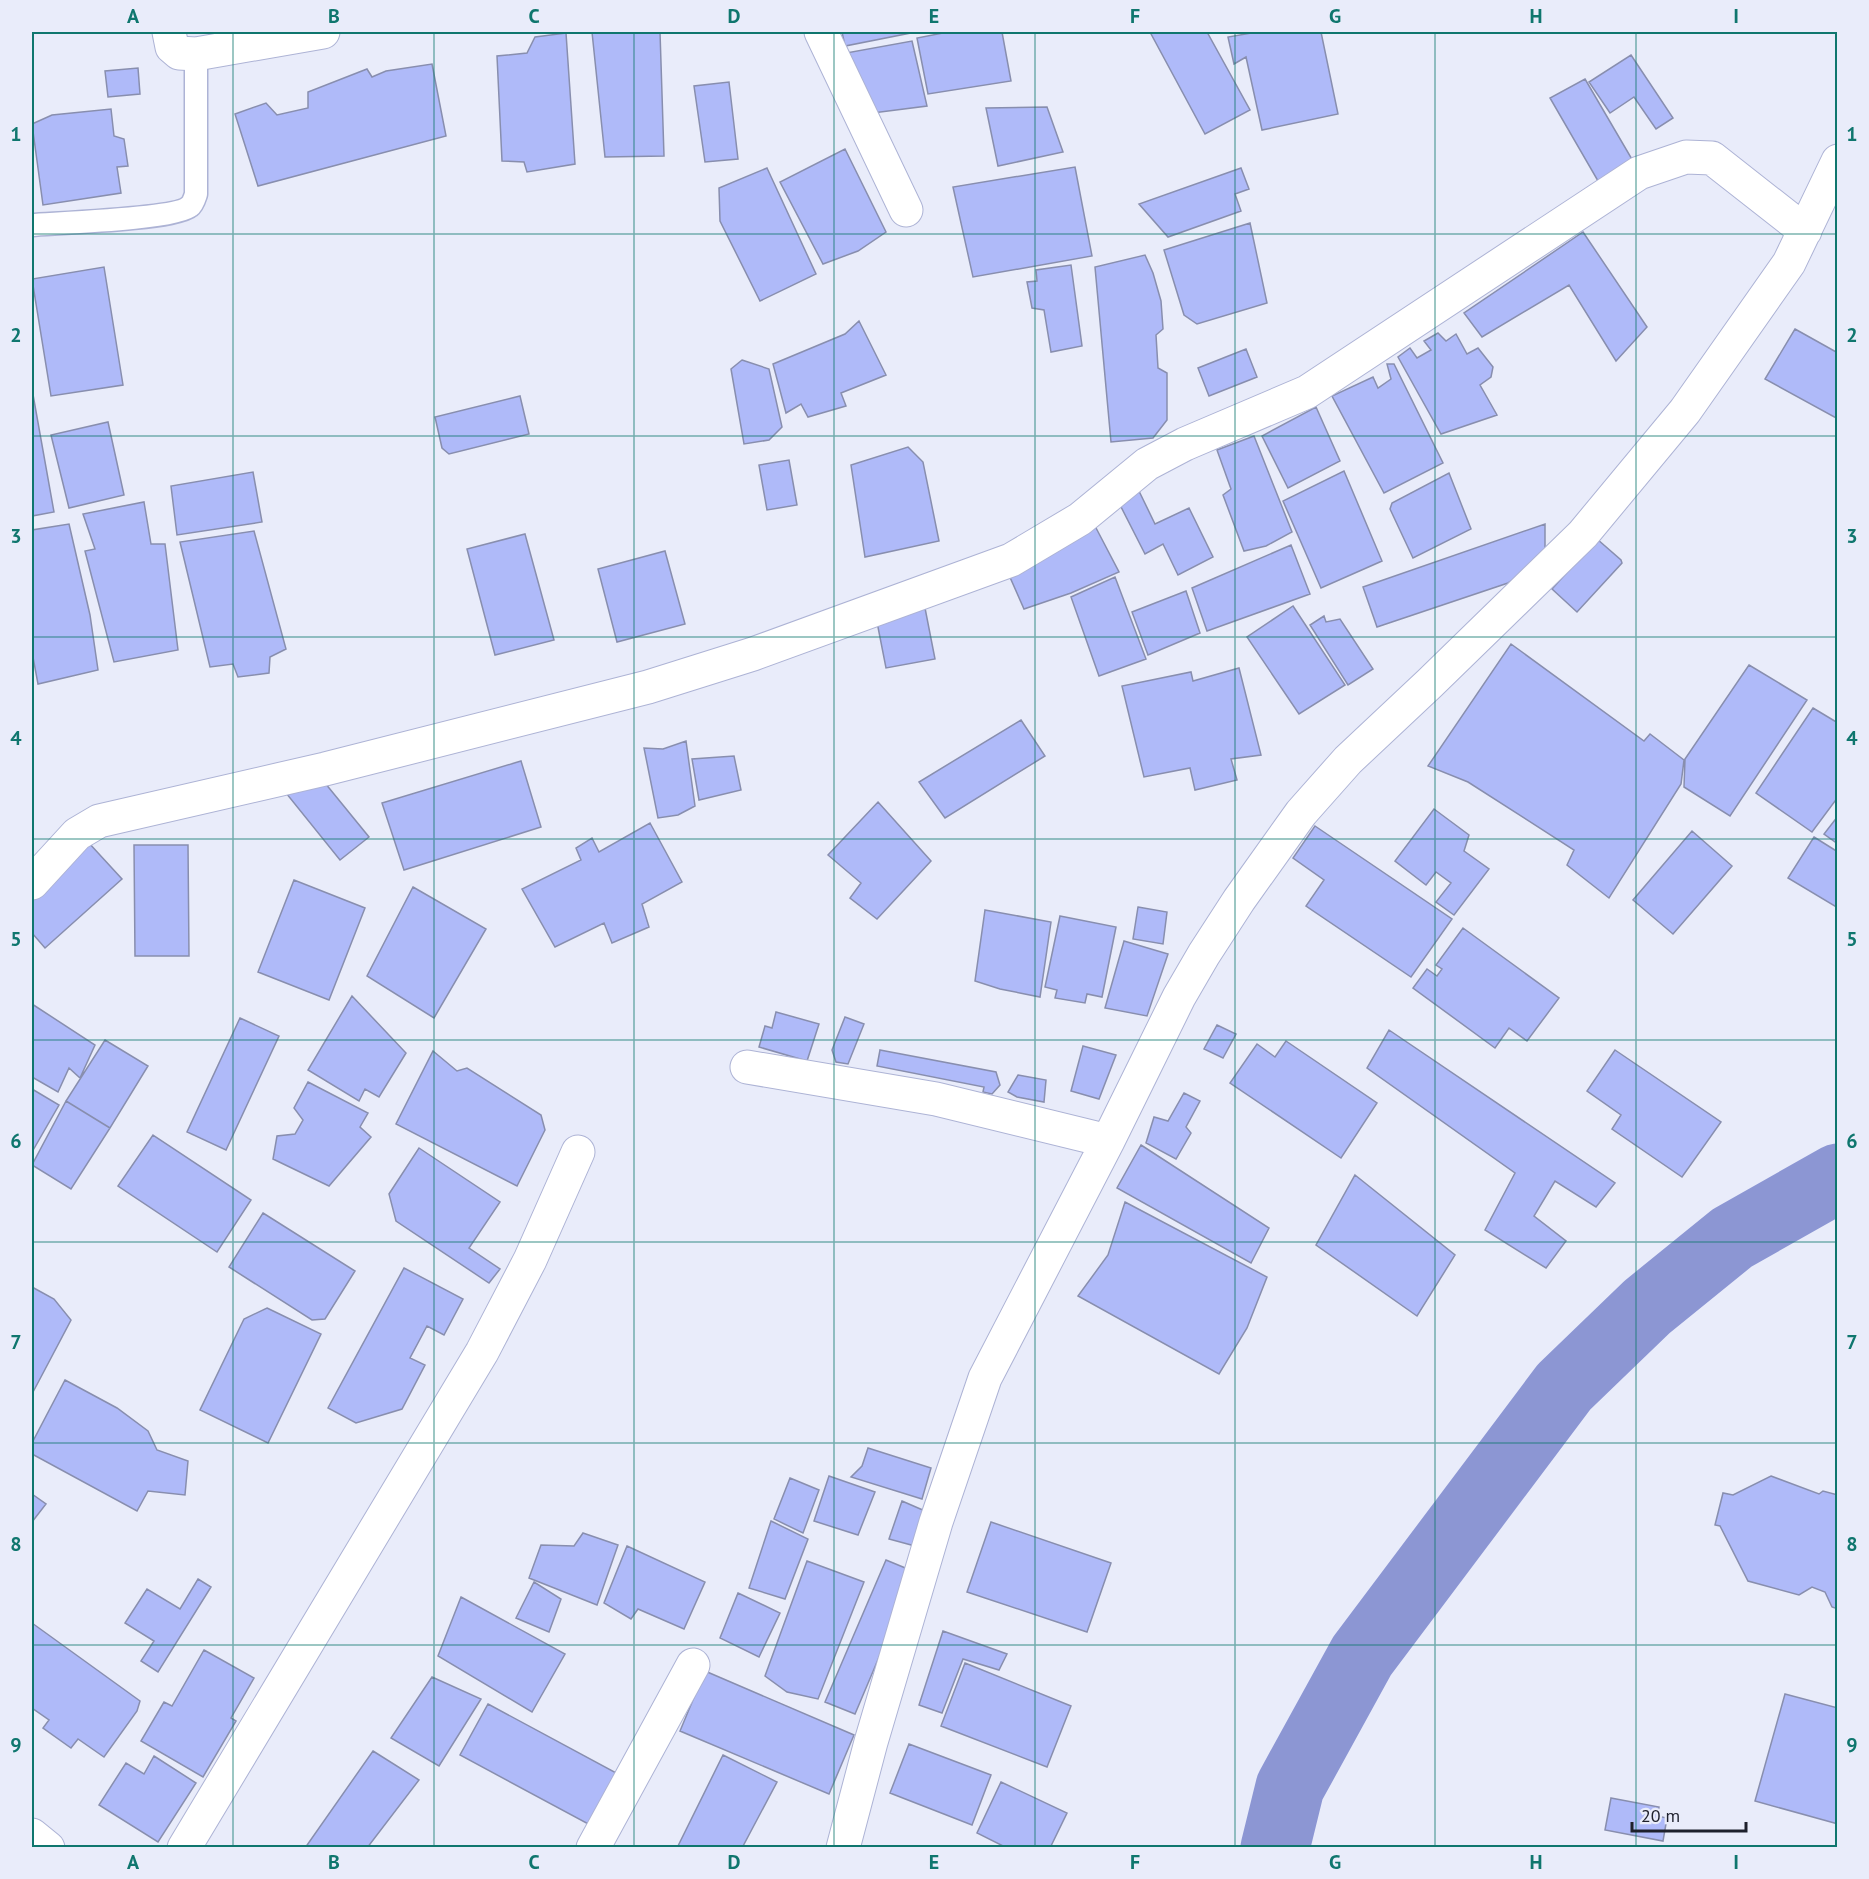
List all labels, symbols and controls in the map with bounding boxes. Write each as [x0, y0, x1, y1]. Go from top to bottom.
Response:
text: A [127, 3, 140, 29]
text: B [328, 3, 340, 29]
text: C [528, 3, 540, 29]
text: D [728, 3, 741, 29]
text: E [929, 3, 939, 29]
text: F [1130, 3, 1140, 29]
text: G [1329, 3, 1341, 29]
text: H [1529, 3, 1543, 29]
text: I [1733, 3, 1739, 29]
text: 1 [10, 121, 22, 147]
text: 1 [1846, 121, 1858, 147]
text: 2 [10, 322, 22, 348]
text: 2 [1846, 322, 1858, 348]
text: 3 [10, 523, 22, 549]
text: 3 [1846, 523, 1858, 549]
text: 4 [10, 725, 22, 751]
text: 4 [1846, 725, 1858, 751]
text: 5 [10, 926, 22, 952]
text: 5 [1846, 926, 1858, 952]
text: 6 [10, 1128, 22, 1154]
text: 6 [1846, 1128, 1858, 1154]
text: 7 [10, 1329, 22, 1355]
text: 7 [1846, 1329, 1858, 1355]
text: 8 [10, 1531, 22, 1557]
text: 8 [1846, 1531, 1858, 1557]
text: 9 [10, 1732, 22, 1758]
text: 9 [1846, 1732, 1858, 1758]
scale bar [1632, 1795, 1746, 1833]
text: 20 m [1641, 1804, 1680, 1827]
text: A [127, 1849, 140, 1875]
text: B [328, 1849, 340, 1875]
text: C [528, 1849, 540, 1875]
text: D [728, 1849, 741, 1875]
text: E [929, 1849, 939, 1875]
text: F [1130, 1849, 1140, 1875]
text: G [1329, 1849, 1341, 1875]
text: H [1529, 1849, 1543, 1875]
text: I [1733, 1849, 1739, 1875]

